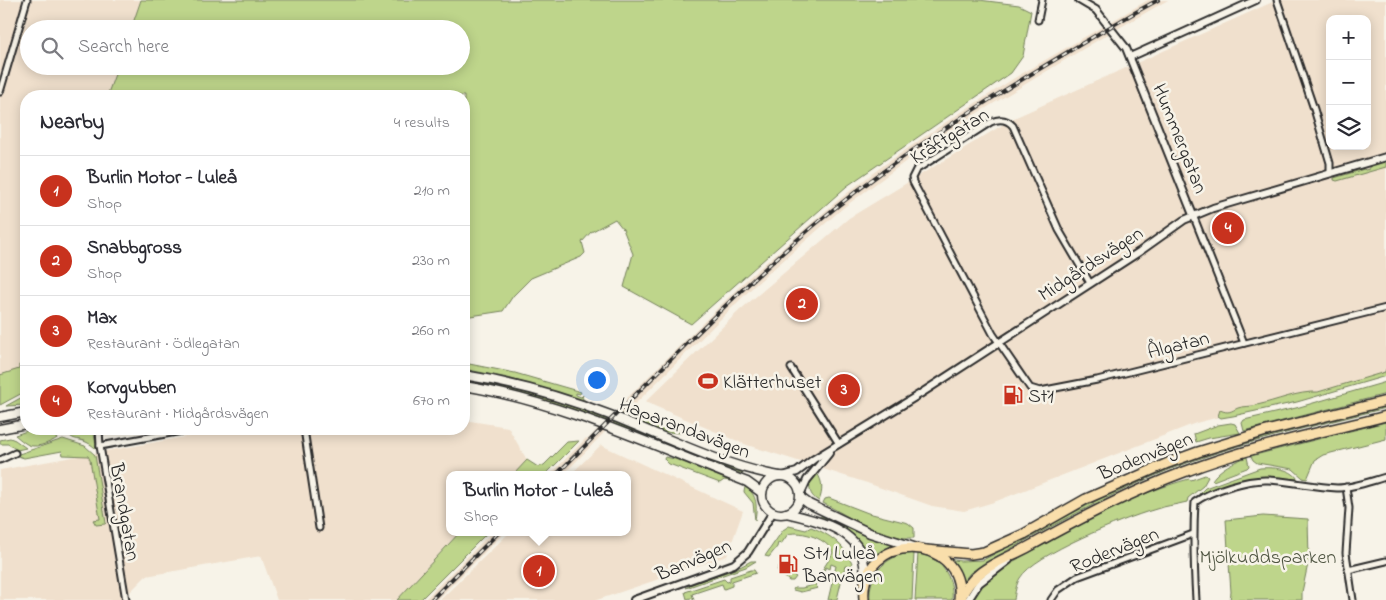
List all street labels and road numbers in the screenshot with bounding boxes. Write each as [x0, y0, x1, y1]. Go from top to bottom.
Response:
street label: Hummergatan [1143, 80, 1214, 199]
street label: Kräftgatan [905, 101, 996, 174]
street label: Midgårdsvägen [1033, 220, 1150, 311]
street label: Ålgatan [1145, 325, 1213, 369]
street label: Haparandavägen [614, 391, 754, 469]
street label: Bodenvägen [1093, 425, 1198, 491]
street label: Brandgatan [100, 460, 146, 564]
street label: Rodervägen [1066, 520, 1164, 583]
street label: Banvägen [651, 532, 737, 592]

